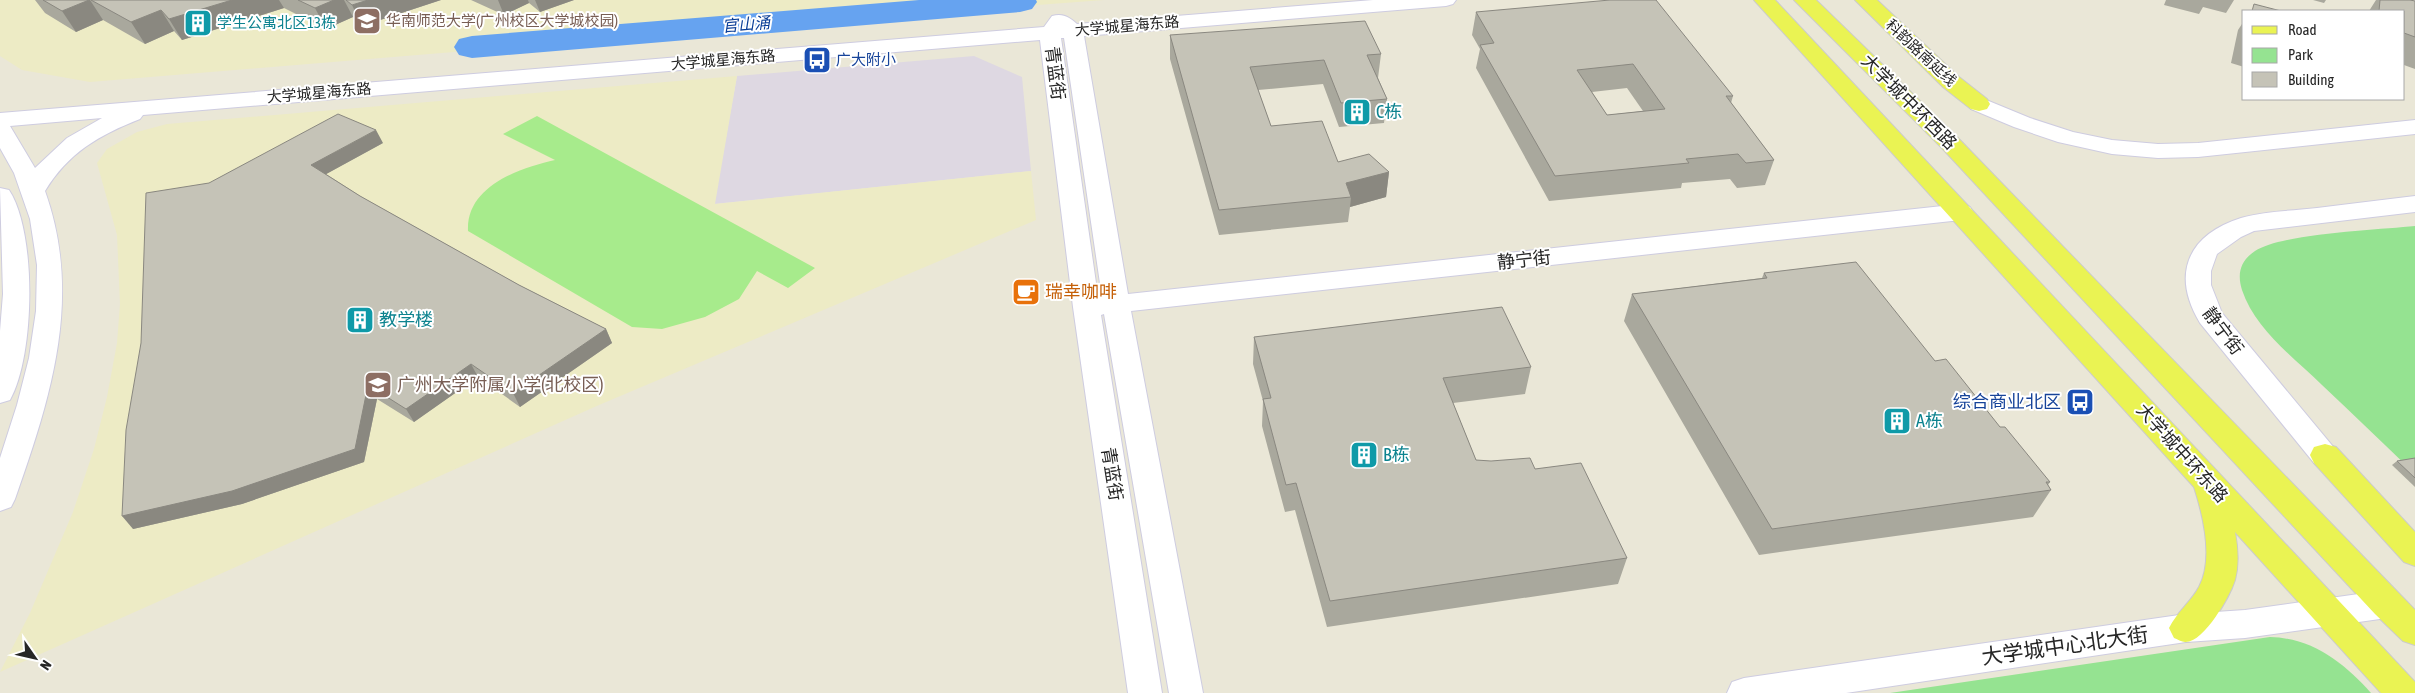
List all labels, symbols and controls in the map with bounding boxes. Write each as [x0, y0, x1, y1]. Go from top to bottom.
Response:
school or university icon: 华南师范大学(广州校区大学城校园) [352, 6, 382, 36]
building icon: 学生公寓北区13栋 [183, 8, 213, 38]
legend [2242, 10, 2405, 100]
place label: 华南师范大学(广州校区大学城校园) [386, 12, 618, 29]
street label: 大学城星海东路 [1074, 12, 1180, 39]
water label: 官山涌 [721, 13, 773, 35]
place label: 学生公寓北区13栋 [217, 14, 336, 31]
street label: 科韵路南延线 [1883, 16, 1960, 90]
text: Road [2288, 21, 2317, 38]
bus stop icon: 广大附小 [802, 45, 832, 75]
street label: 青蓝街 [1042, 45, 1069, 101]
street label: 大学城星海东路 [670, 46, 776, 73]
text: Park [2288, 46, 2313, 63]
street label: 大学城中环西路 [1857, 50, 1961, 154]
place label: 广大附小 [836, 51, 896, 68]
text: Building [2288, 71, 2334, 88]
street label: 大学城星海东路 [266, 79, 372, 106]
building icon: C栋 [1342, 97, 1372, 127]
place label: C栋 [1376, 101, 1402, 122]
street label: 静宁街 [1496, 246, 1552, 273]
cafe icon: 瑞幸咖啡 [1011, 277, 1041, 307]
place label: 瑞幸咖啡 [1045, 281, 1117, 302]
street label: 静宁街 [2199, 303, 2248, 359]
building icon: 教学楼 [345, 305, 375, 335]
place label: 教学楼 [379, 309, 433, 330]
school or university icon: 广州大学附属小学(北校区) [363, 370, 393, 400]
place label: 广州大学附属小学(北校区) [397, 374, 604, 395]
bus stop icon: 综合商业北区 [2065, 387, 2095, 417]
place label: 综合商业北区 [1953, 391, 2061, 412]
street label: 大学城中环东路 [2132, 399, 2232, 507]
building icon: A栋 [1882, 406, 1912, 436]
place label: A栋 [1916, 410, 1943, 431]
building icon: B栋 [1349, 440, 1379, 470]
place label: B栋 [1383, 444, 1410, 465]
street label: 青蓝街 [1098, 446, 1127, 502]
street label: 大学城中心北大街 [1980, 621, 2150, 669]
north arrow [10, 633, 60, 683]
text: N [37, 657, 55, 673]

